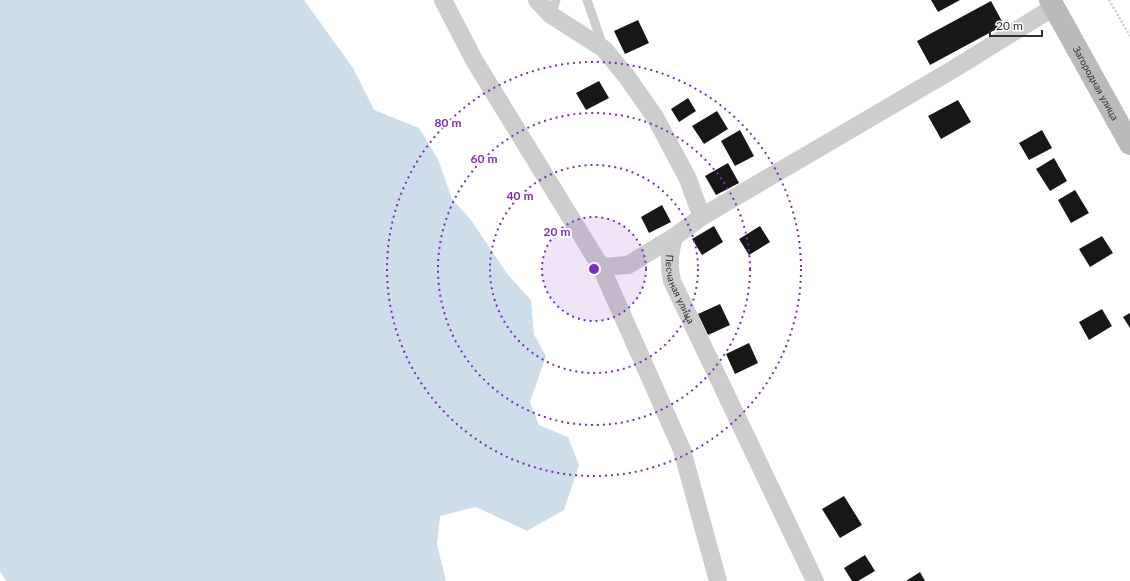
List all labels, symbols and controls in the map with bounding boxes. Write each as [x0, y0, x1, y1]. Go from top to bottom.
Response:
scale bar [990, 12, 1042, 38]
text: 20 m [996, 18, 1023, 33]
street label: Загородная улица [1071, 44, 1122, 122]
text: 80 m [435, 115, 461, 130]
text: 60 m [471, 151, 497, 166]
text: 40 m [507, 188, 533, 203]
text: 20 m [544, 224, 570, 239]
street label: Песчаная улица [664, 254, 697, 325]
centre of rings [587, 262, 601, 276]

